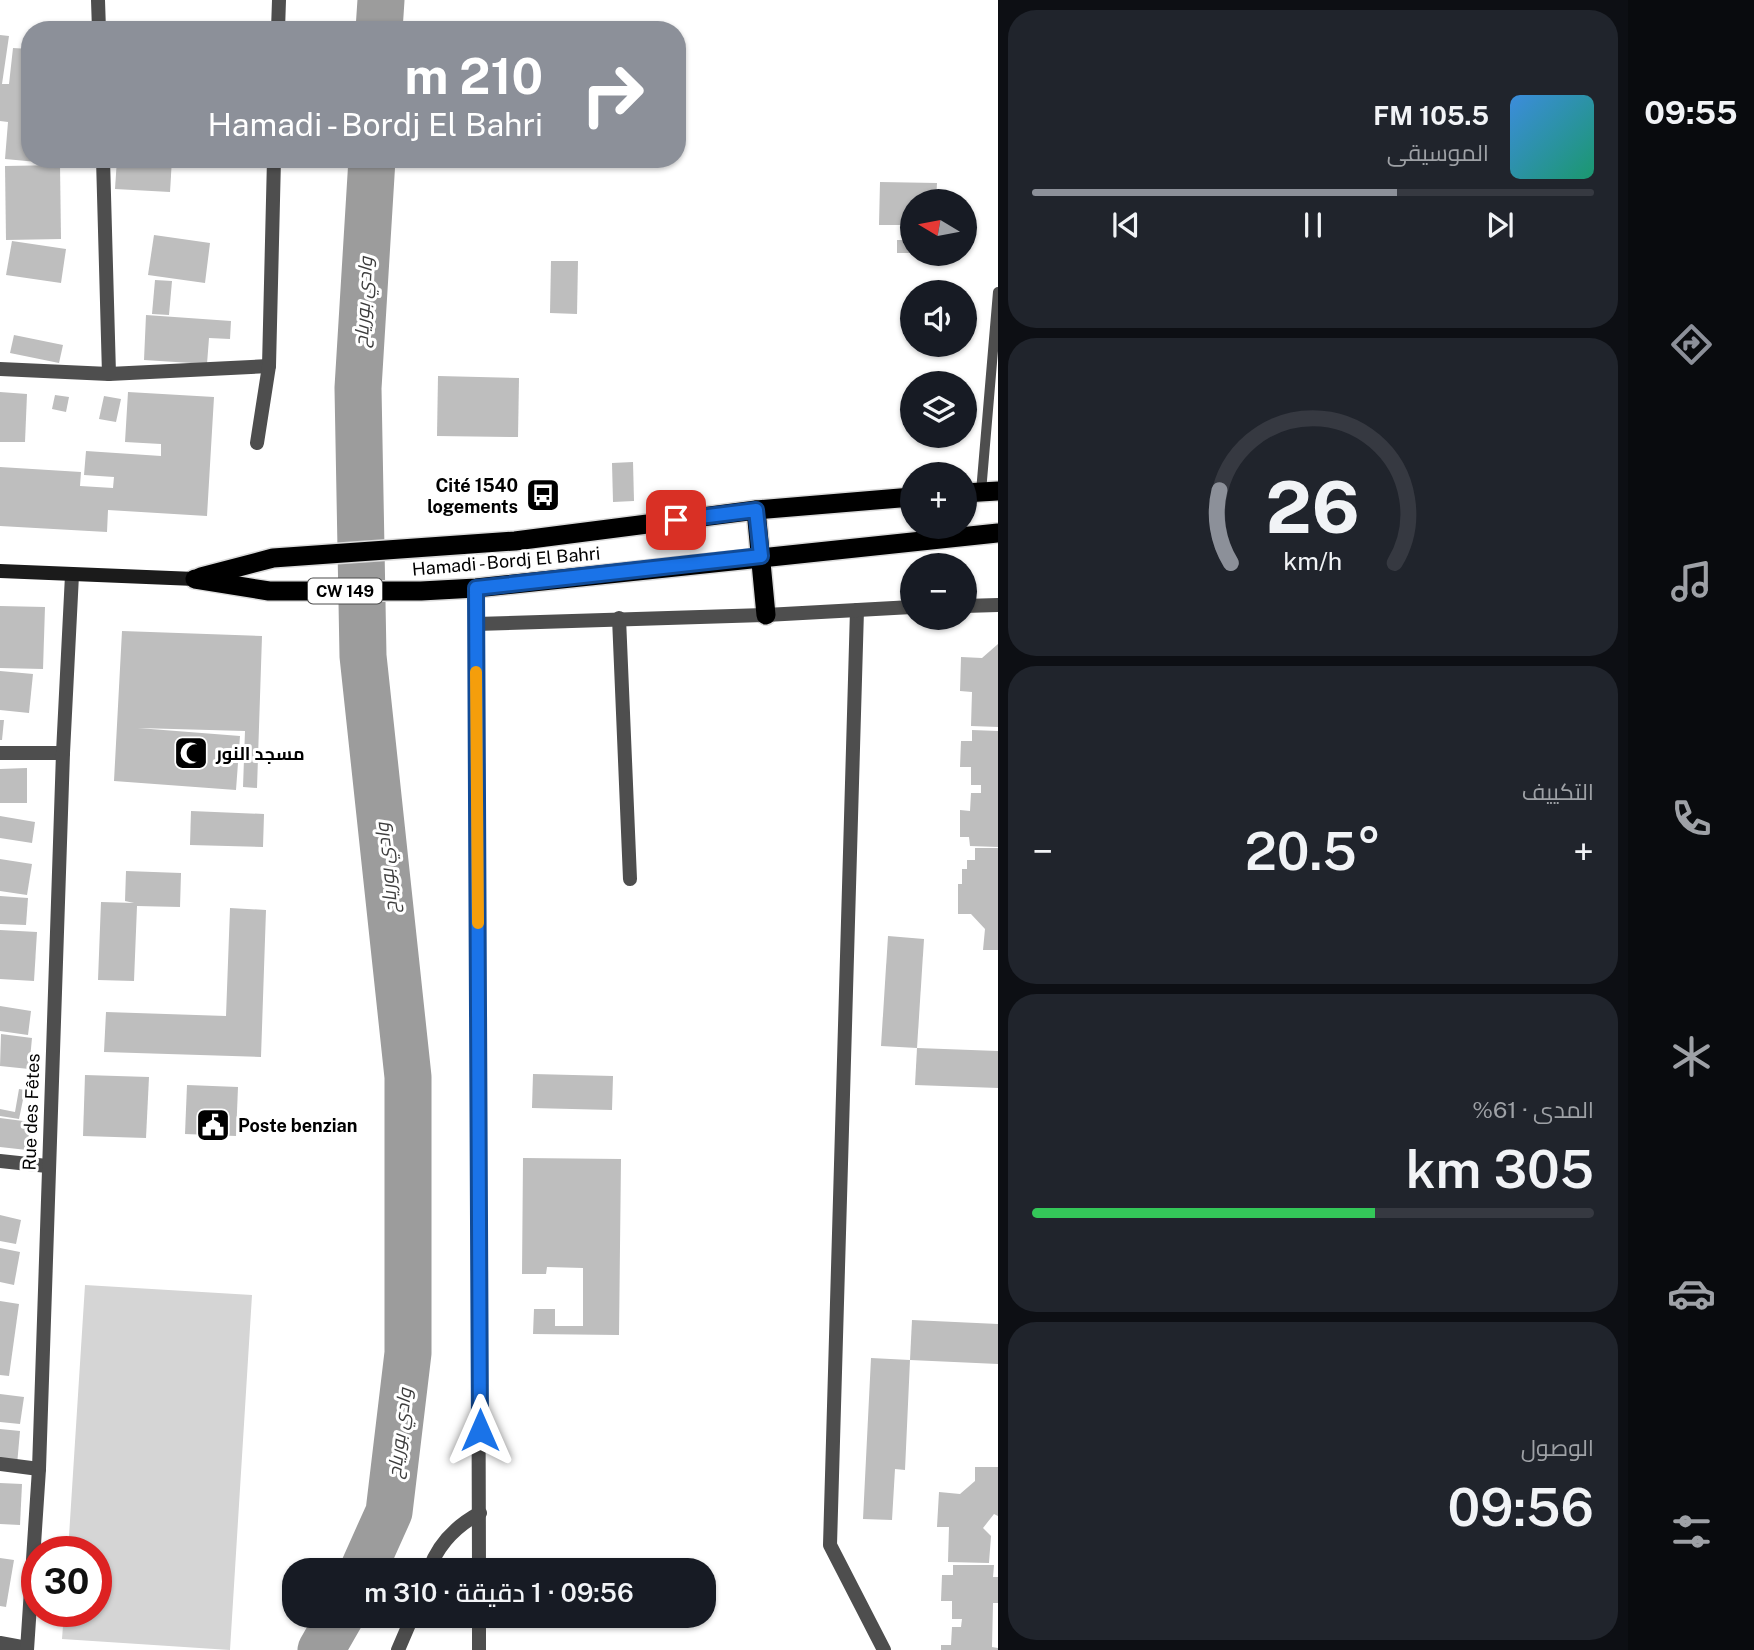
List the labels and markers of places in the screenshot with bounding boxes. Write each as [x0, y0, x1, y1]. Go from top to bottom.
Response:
place label: Cité 1540 logements [427, 475, 518, 517]
bus stop icon: Cité 1540 logements [524, 476, 562, 514]
pin [646, 490, 706, 550]
mosque icon: مسجد النور [172, 734, 210, 772]
place label: مسجد النور [215, 743, 305, 765]
public building icon: Poste benzian [194, 1106, 232, 1144]
place label: Poste benzian [238, 1115, 357, 1136]

